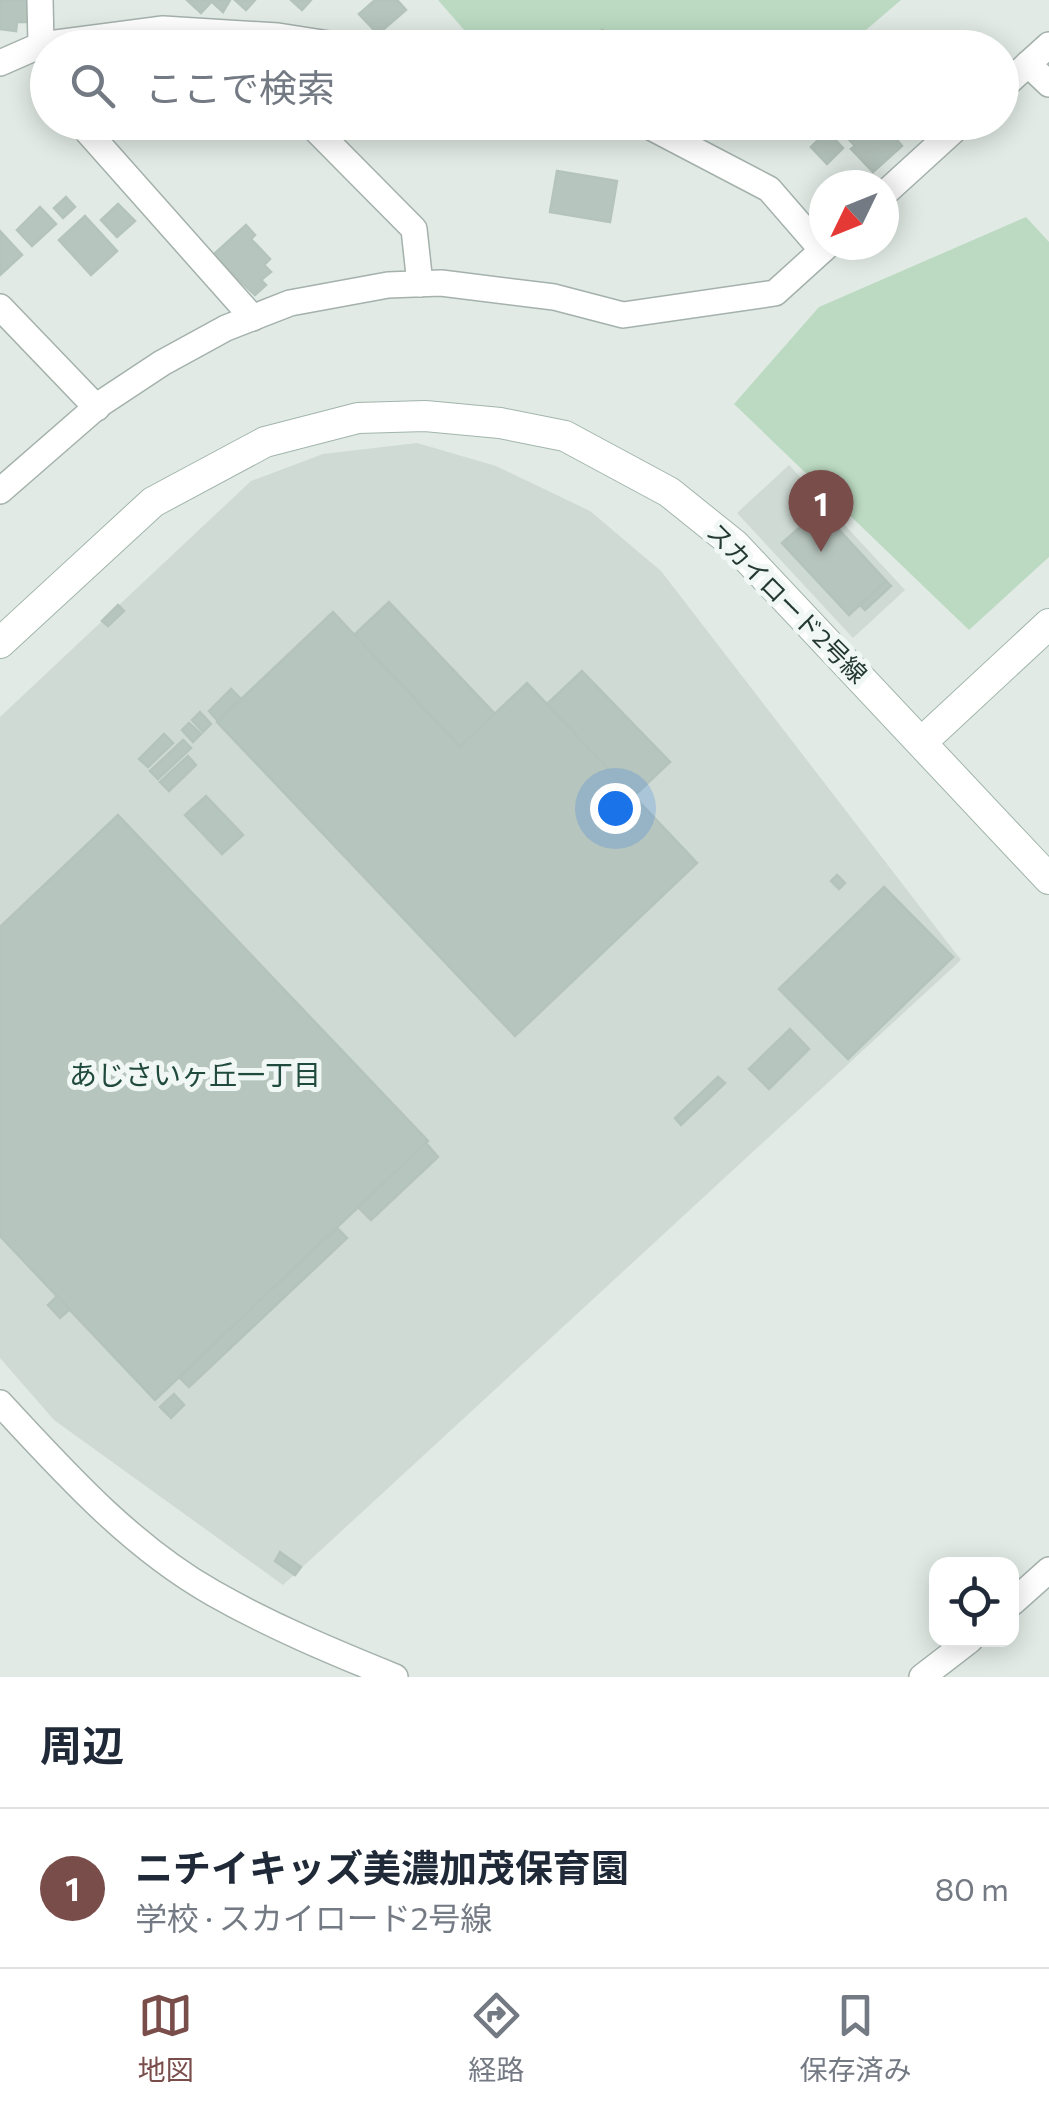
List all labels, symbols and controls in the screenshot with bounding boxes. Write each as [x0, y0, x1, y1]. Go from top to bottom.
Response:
search box [30, 30, 1019, 140]
icon: search [65, 58, 120, 113]
text: ここで検索 [145, 63, 335, 110]
north arrow [809, 170, 899, 260]
pin: 1 [788, 470, 854, 552]
street label: スカイロード2号線 [701, 516, 874, 689]
your location [590, 783, 641, 834]
district label: あじさいヶ丘一丁目 [69, 1057, 321, 1091]
map controls [929, 1557, 1019, 1647]
button: locate [929, 1557, 1019, 1647]
text: 周辺 [40, 1718, 124, 1770]
text: ニチイキッズ美濃加茂保育園 [135, 1843, 629, 1890]
text: 1 [65, 1868, 80, 1908]
text: 80 m [935, 1868, 1009, 1908]
text: 学校 · スカイロード2号線 [135, 1897, 493, 1937]
tab: 地図 [137, 1988, 194, 2088]
tab: 経路 [468, 1988, 525, 2088]
tab: 保存済み [799, 1988, 912, 2088]

